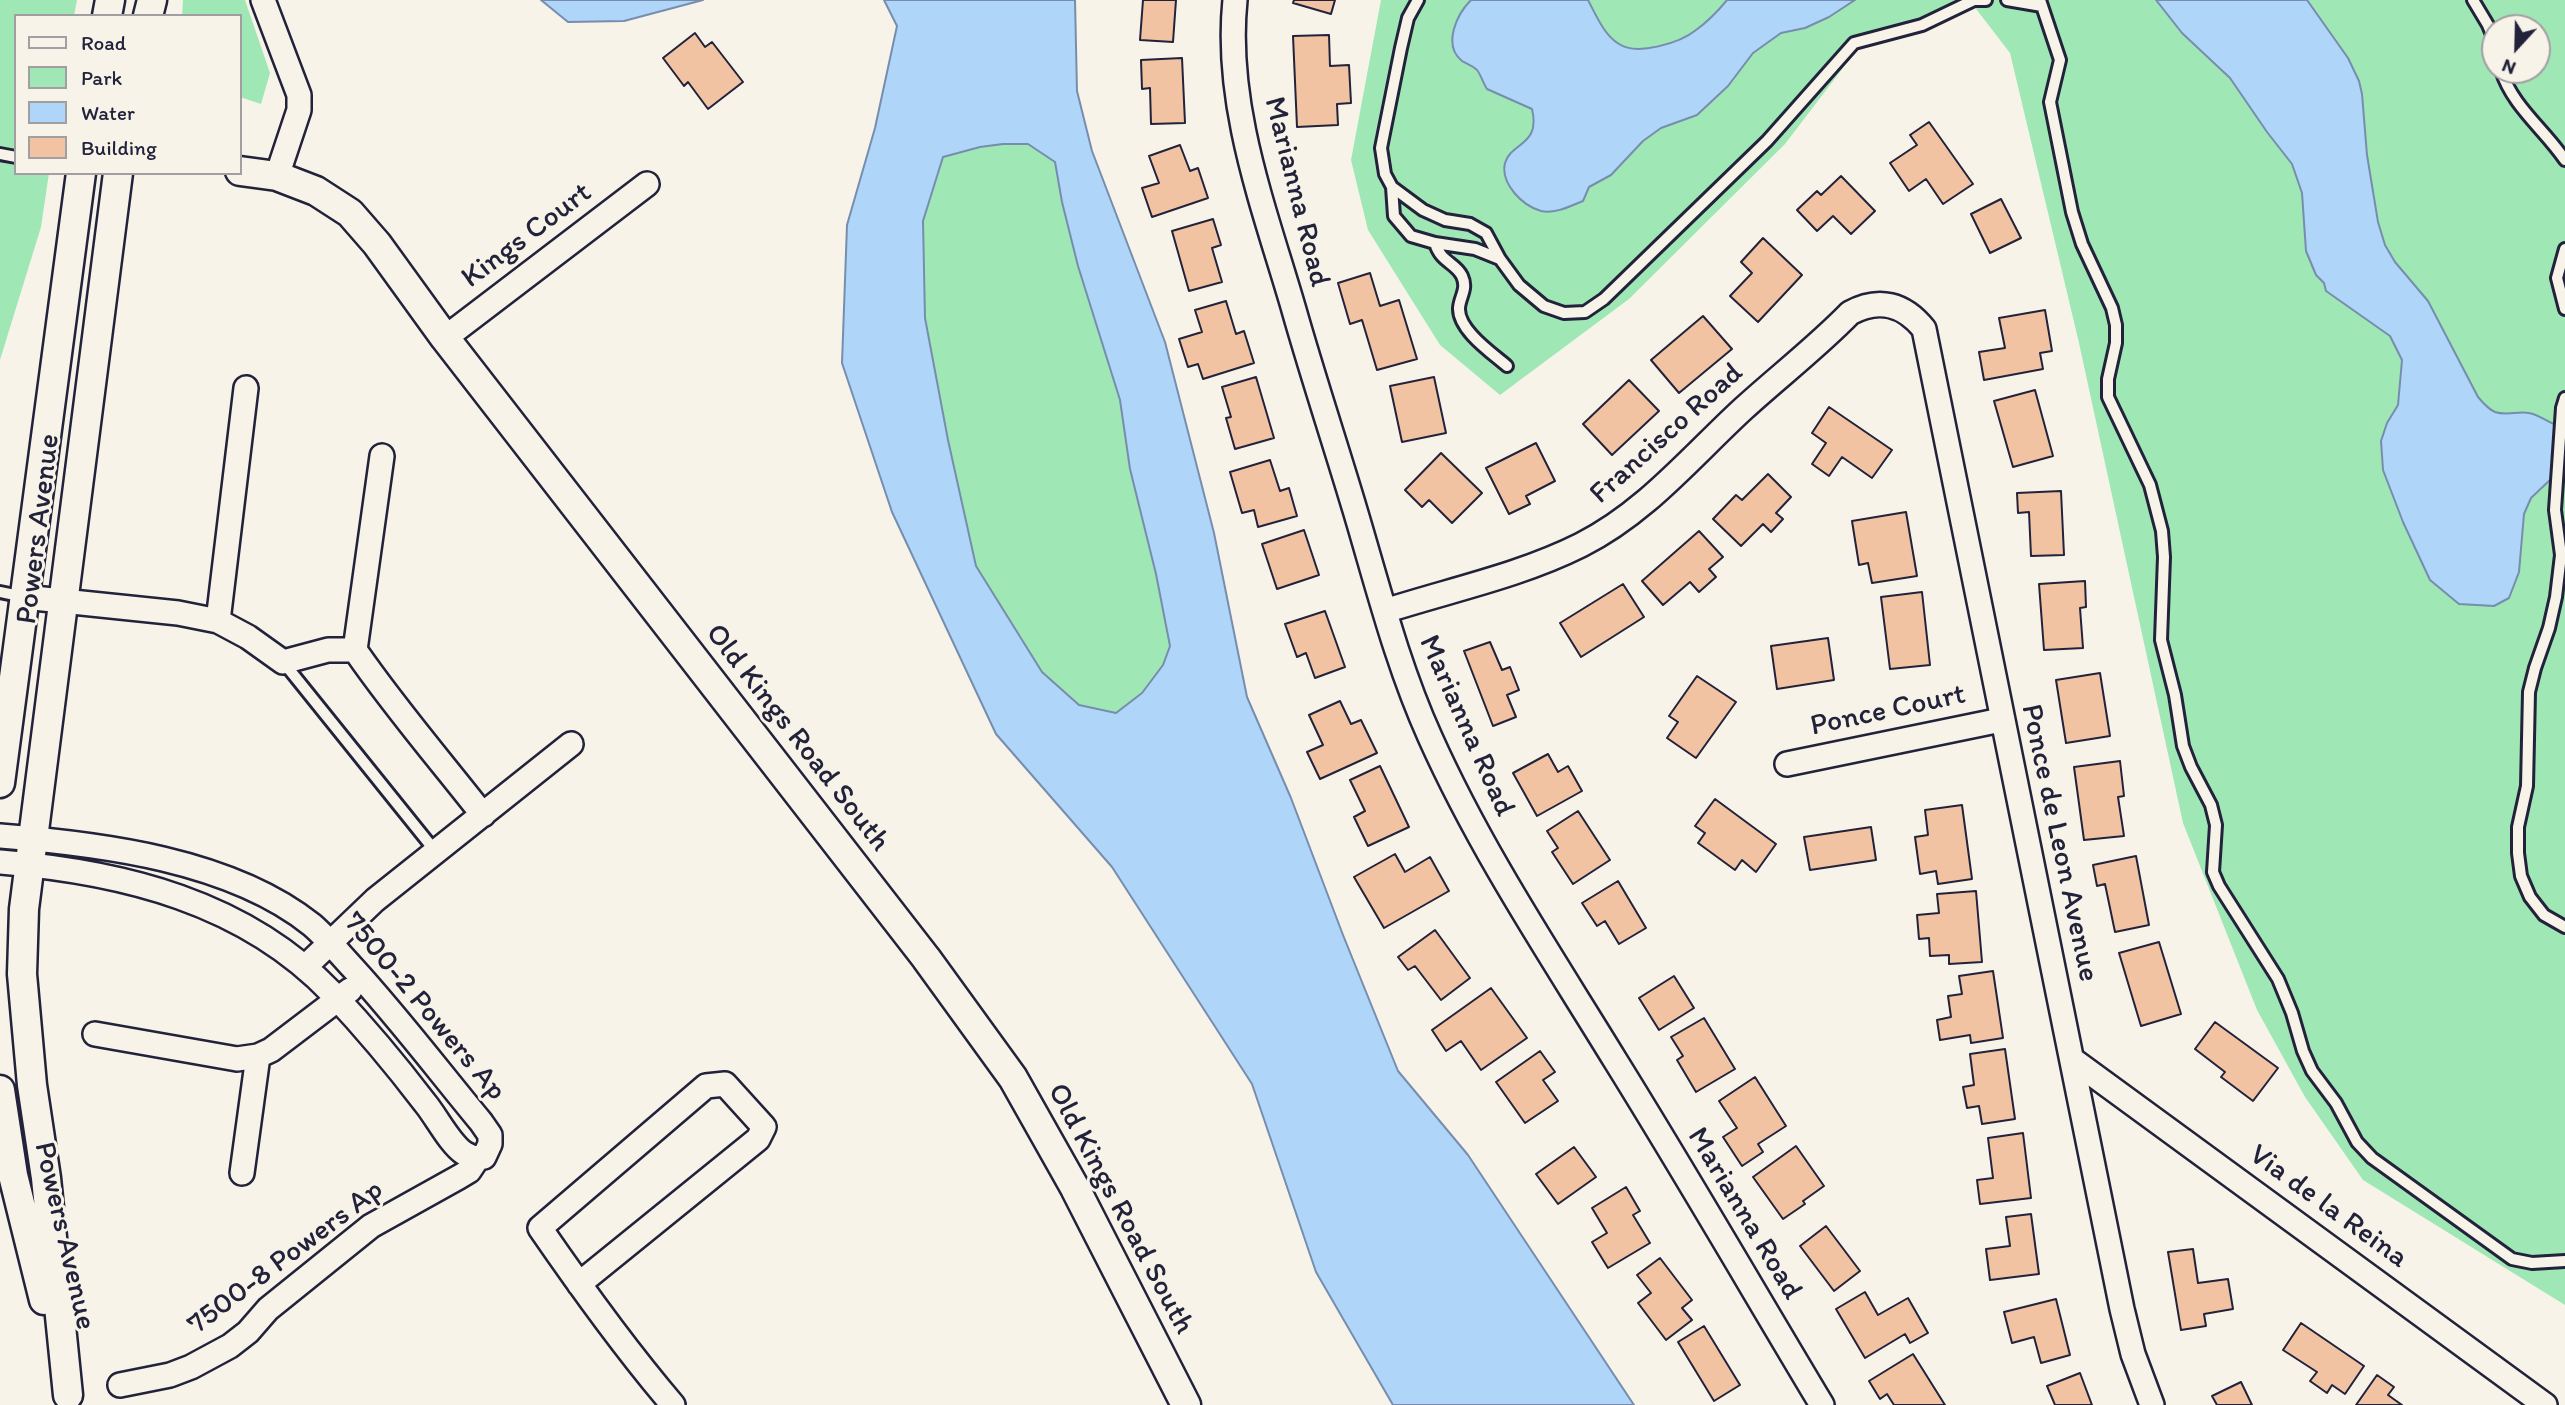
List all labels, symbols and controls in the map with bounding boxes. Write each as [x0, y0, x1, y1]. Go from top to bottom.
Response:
legend [14, 14, 242, 175]
north arrow [2481, 14, 2551, 84]
text: Road [81, 30, 126, 55]
text: N [2498, 54, 2519, 80]
text: Park [81, 65, 122, 90]
street label: Marianna Road [1255, 93, 1337, 291]
text: Water [81, 100, 135, 125]
text: Building [81, 135, 157, 160]
street label: Kings Court [455, 175, 599, 297]
street label: Francisco Road [1583, 356, 1751, 512]
street label: Powers Avenue [9, 432, 69, 626]
street label: Old Kings Road South [697, 617, 897, 859]
street label: Marianna Road [1410, 630, 1522, 822]
street label: Ponce Court [1807, 677, 1969, 745]
street label: Ponce de Leon Avenue [2012, 701, 2106, 985]
street label: 7500-2 Powers Ap [335, 905, 513, 1109]
street label: Old Kings Road South [1039, 1077, 1201, 1341]
street label: Marianna Road [1679, 1121, 1809, 1307]
street label: Via de la Reina [2242, 1137, 2414, 1277]
street label: Powers Avenue [25, 1139, 103, 1333]
street label: 7500-8 Powers Ap [181, 1173, 391, 1343]

